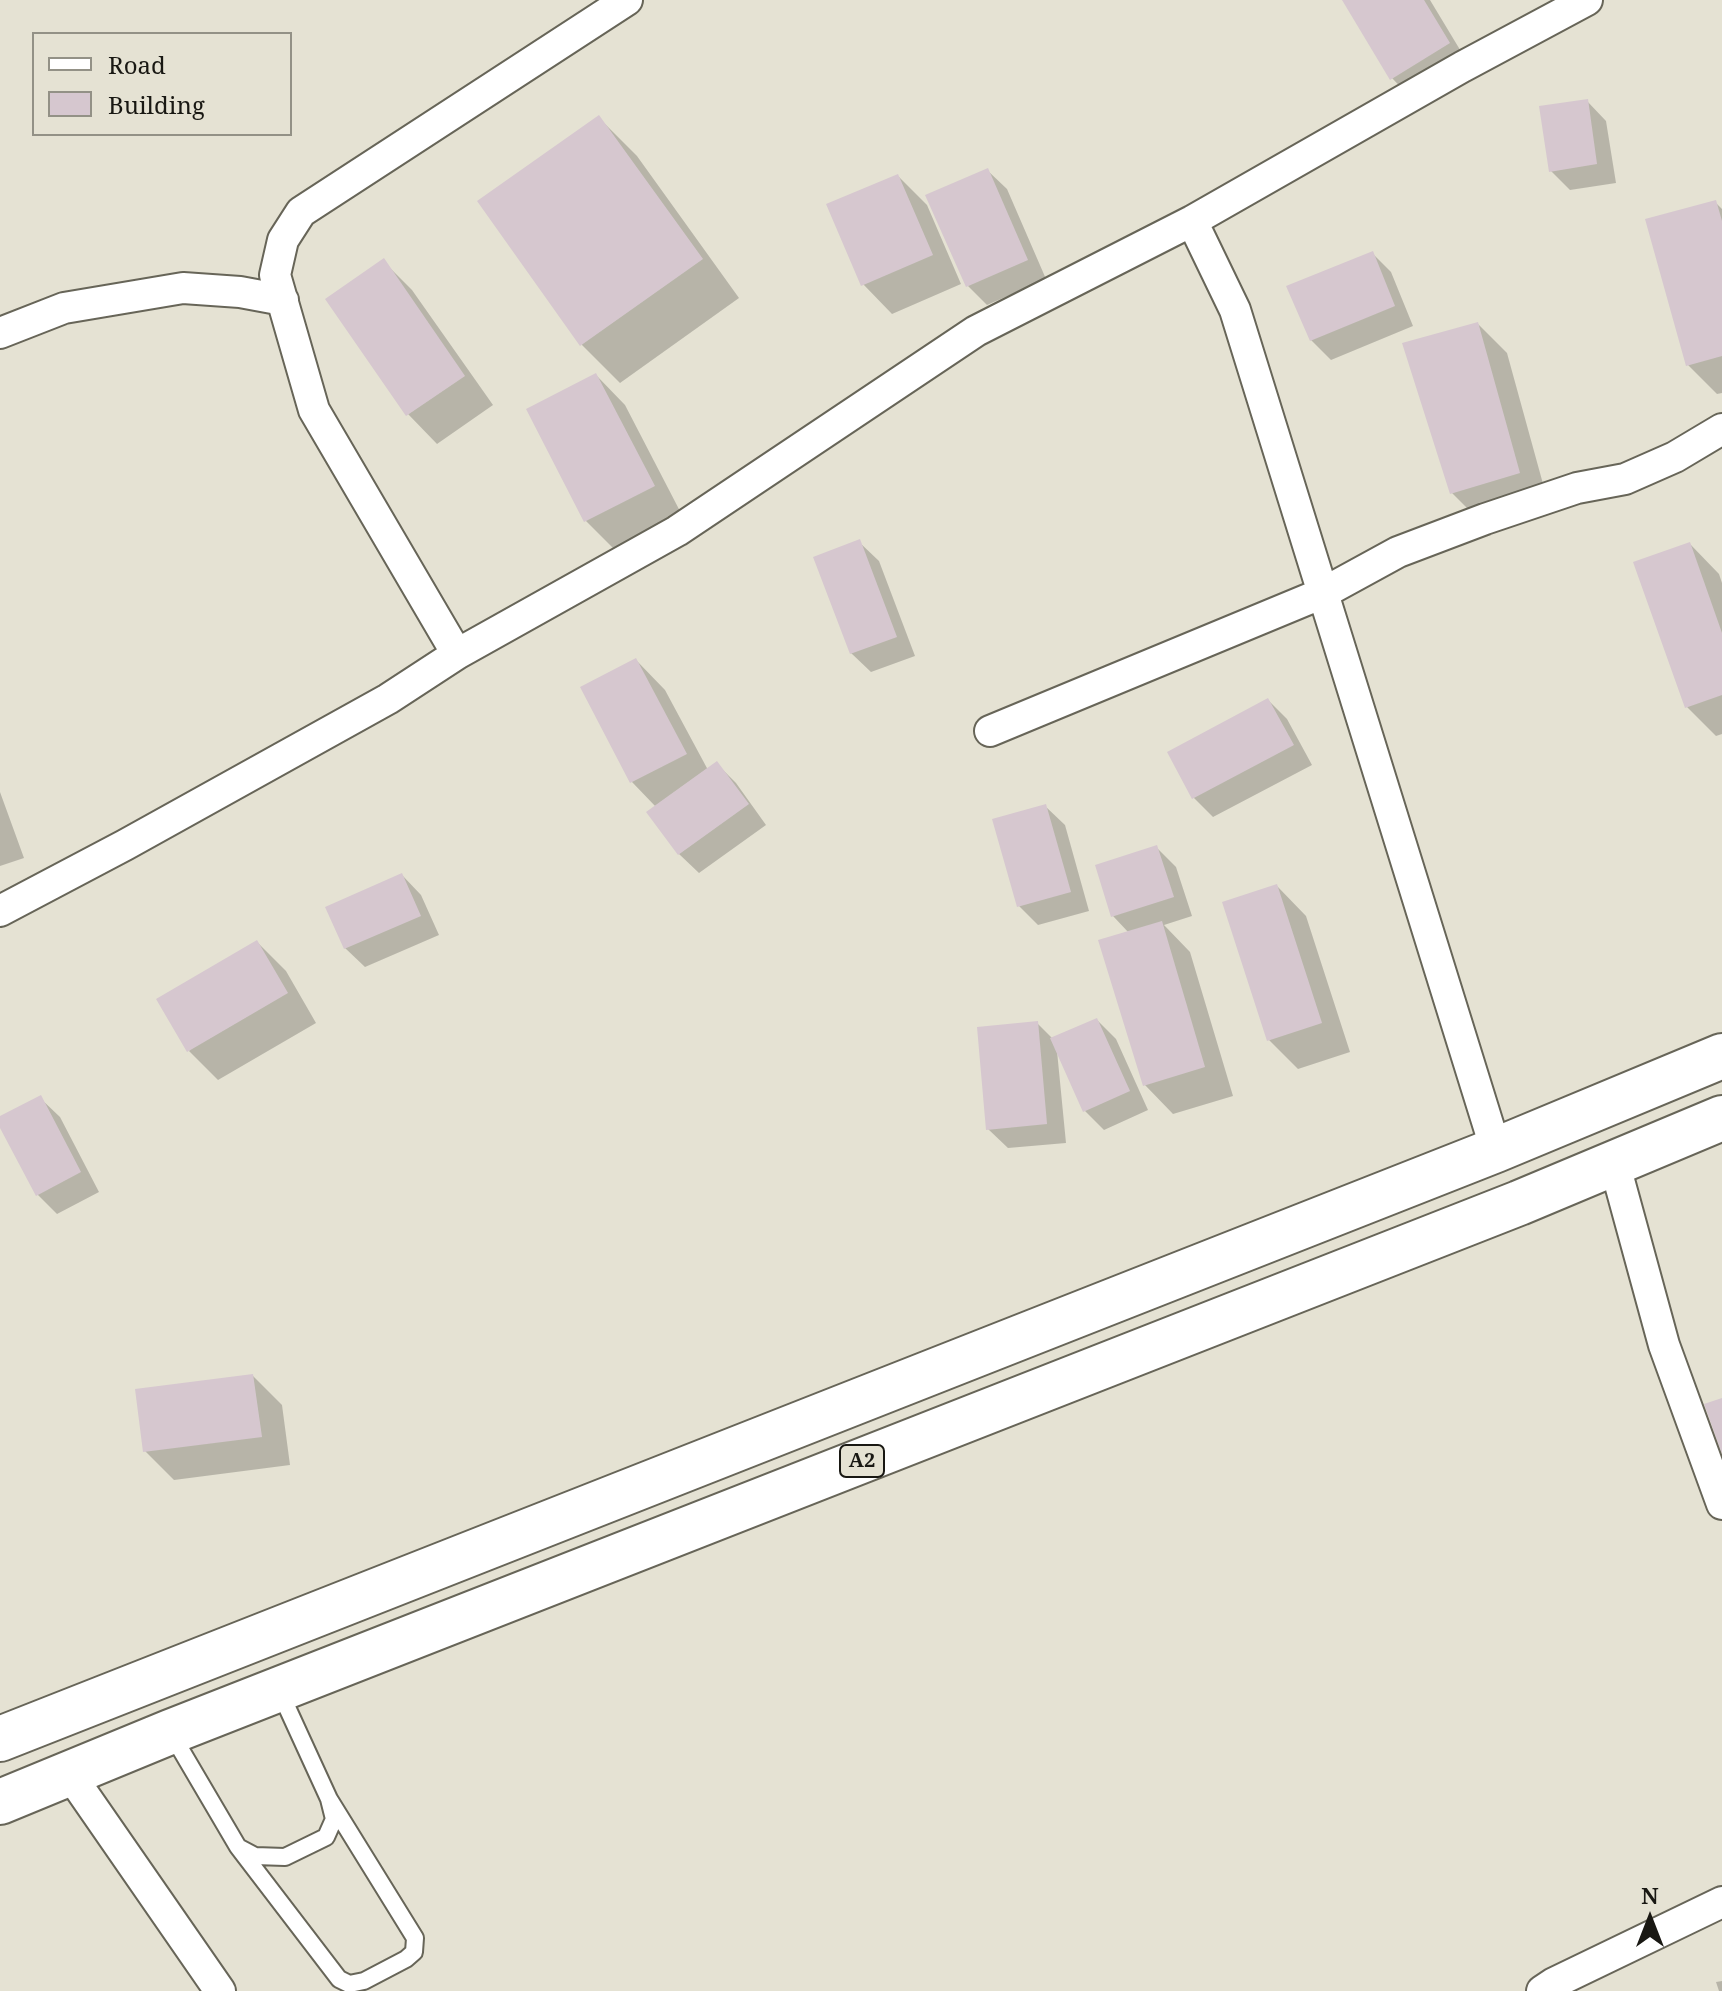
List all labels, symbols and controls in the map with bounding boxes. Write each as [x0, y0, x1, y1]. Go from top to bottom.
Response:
legend [32, 32, 292, 136]
text: Road [108, 48, 166, 81]
text: Building [108, 88, 205, 121]
road number: A2 [840, 1445, 884, 1477]
north arrow [1610, 1879, 1690, 1959]
text: N [1641, 1880, 1659, 1910]

